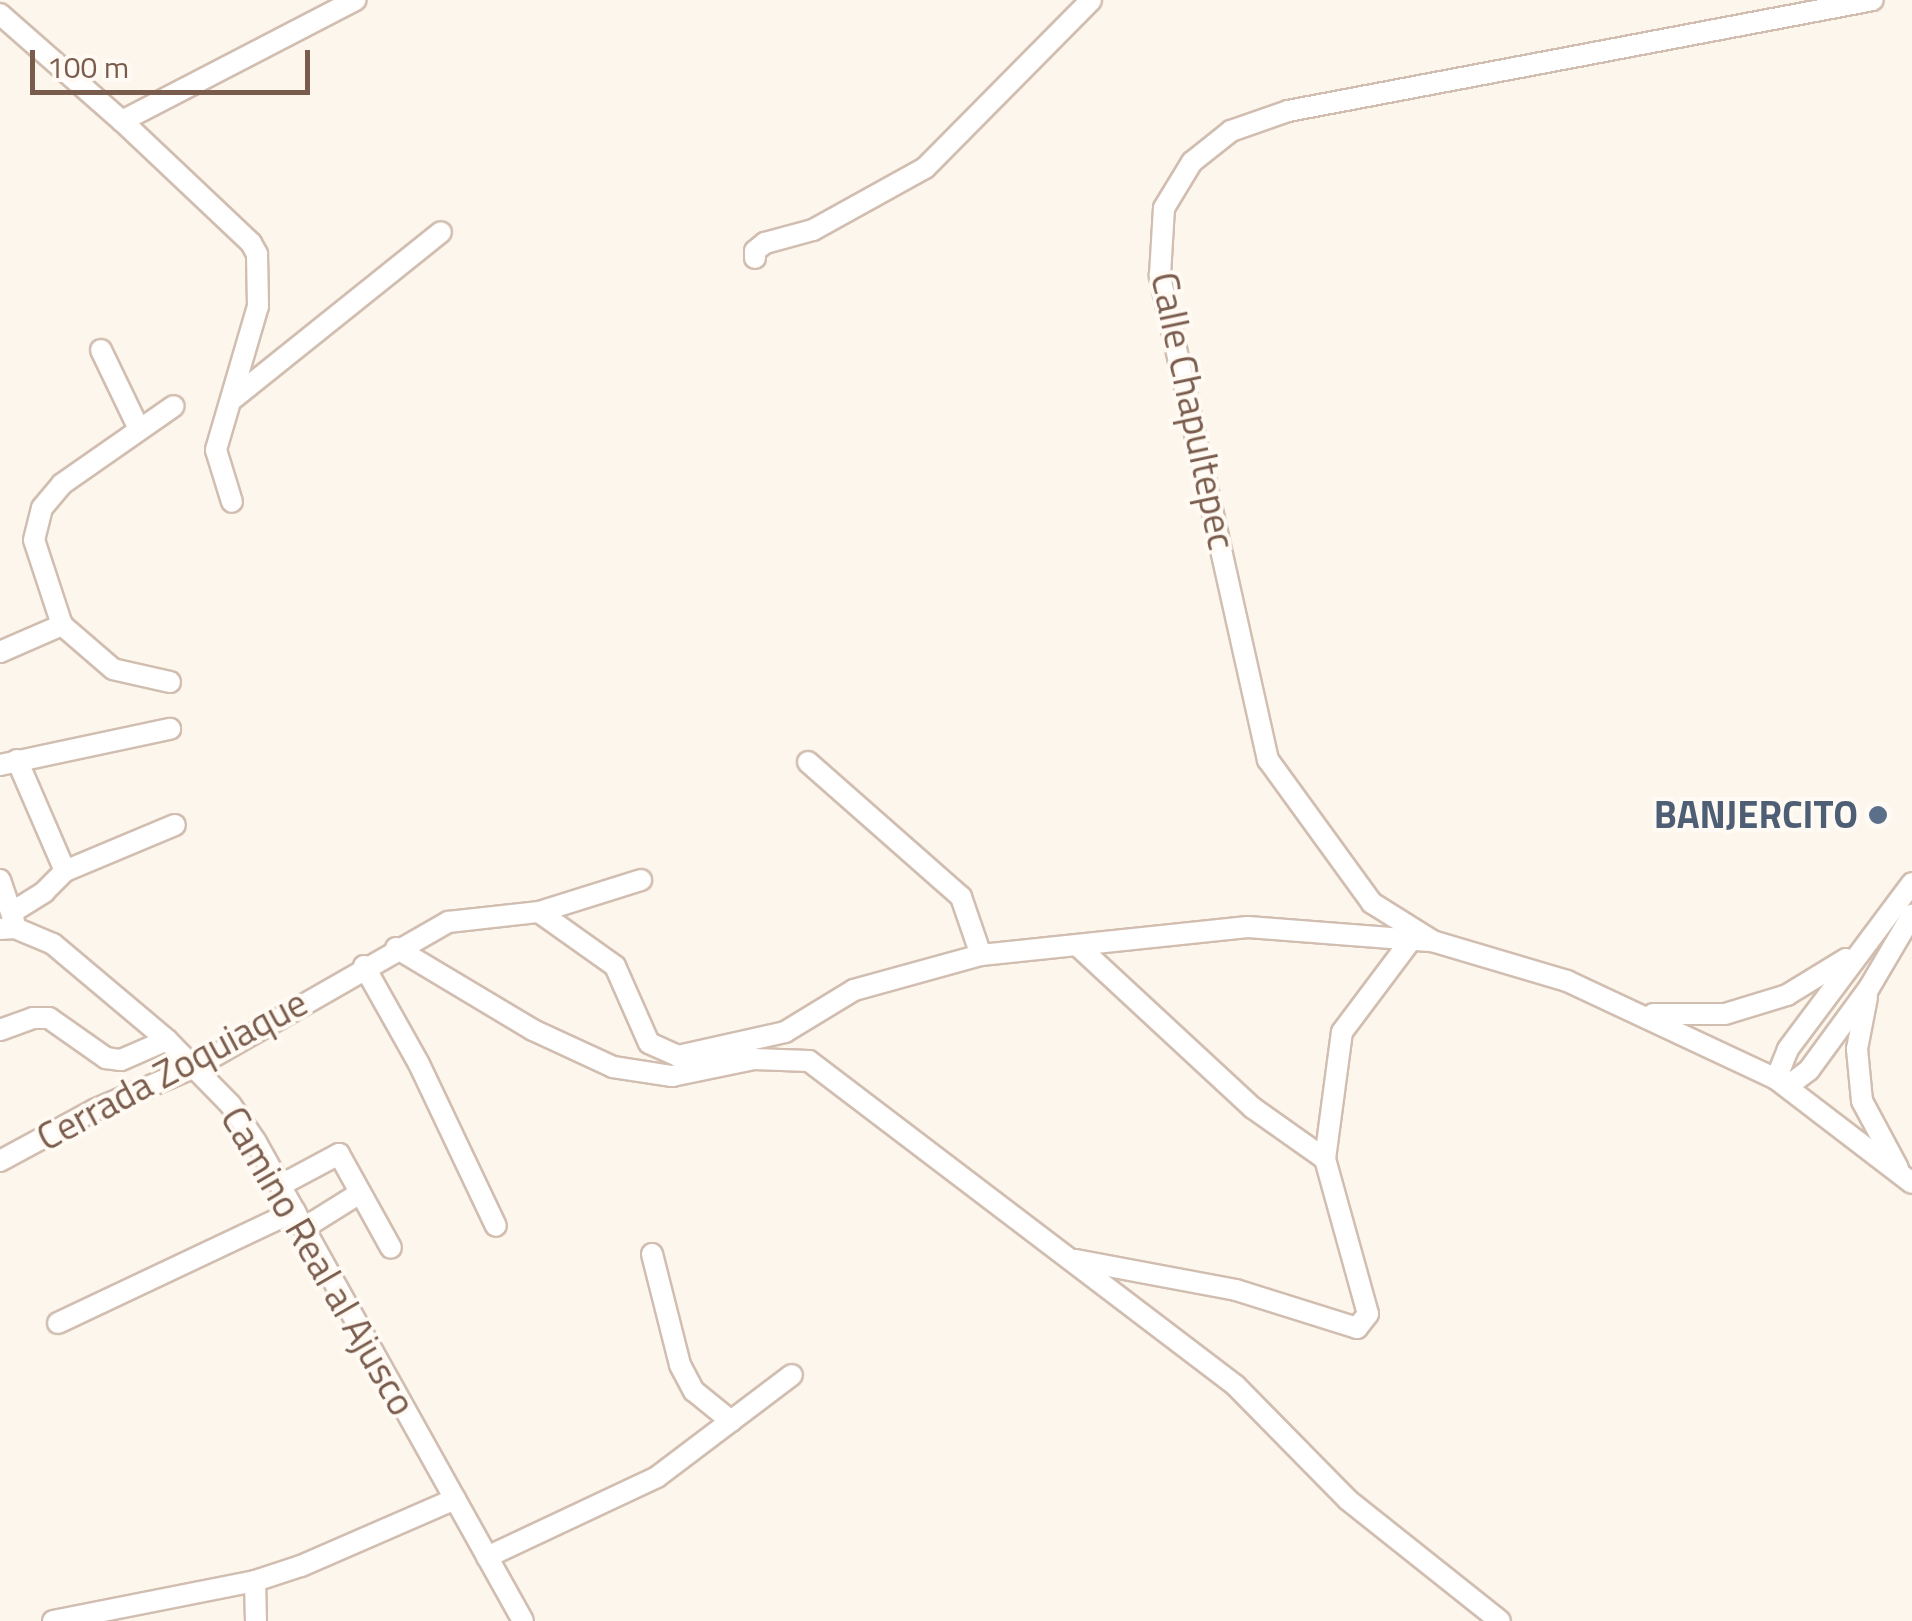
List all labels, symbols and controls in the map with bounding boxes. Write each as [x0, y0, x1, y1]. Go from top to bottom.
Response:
scale bar [35, 30, 315, 92]
text: 100 m [47, 44, 129, 90]
street label: Calle Chapultepec [1141, 268, 1245, 554]
place label: BANJERCITO [1654, 792, 1858, 838]
marker: BANJERCITO [1867, 804, 1889, 826]
street label: Cerrada Zoquiaque [29, 980, 315, 1160]
street label: Camino Real al Ajusco [211, 1099, 425, 1423]

